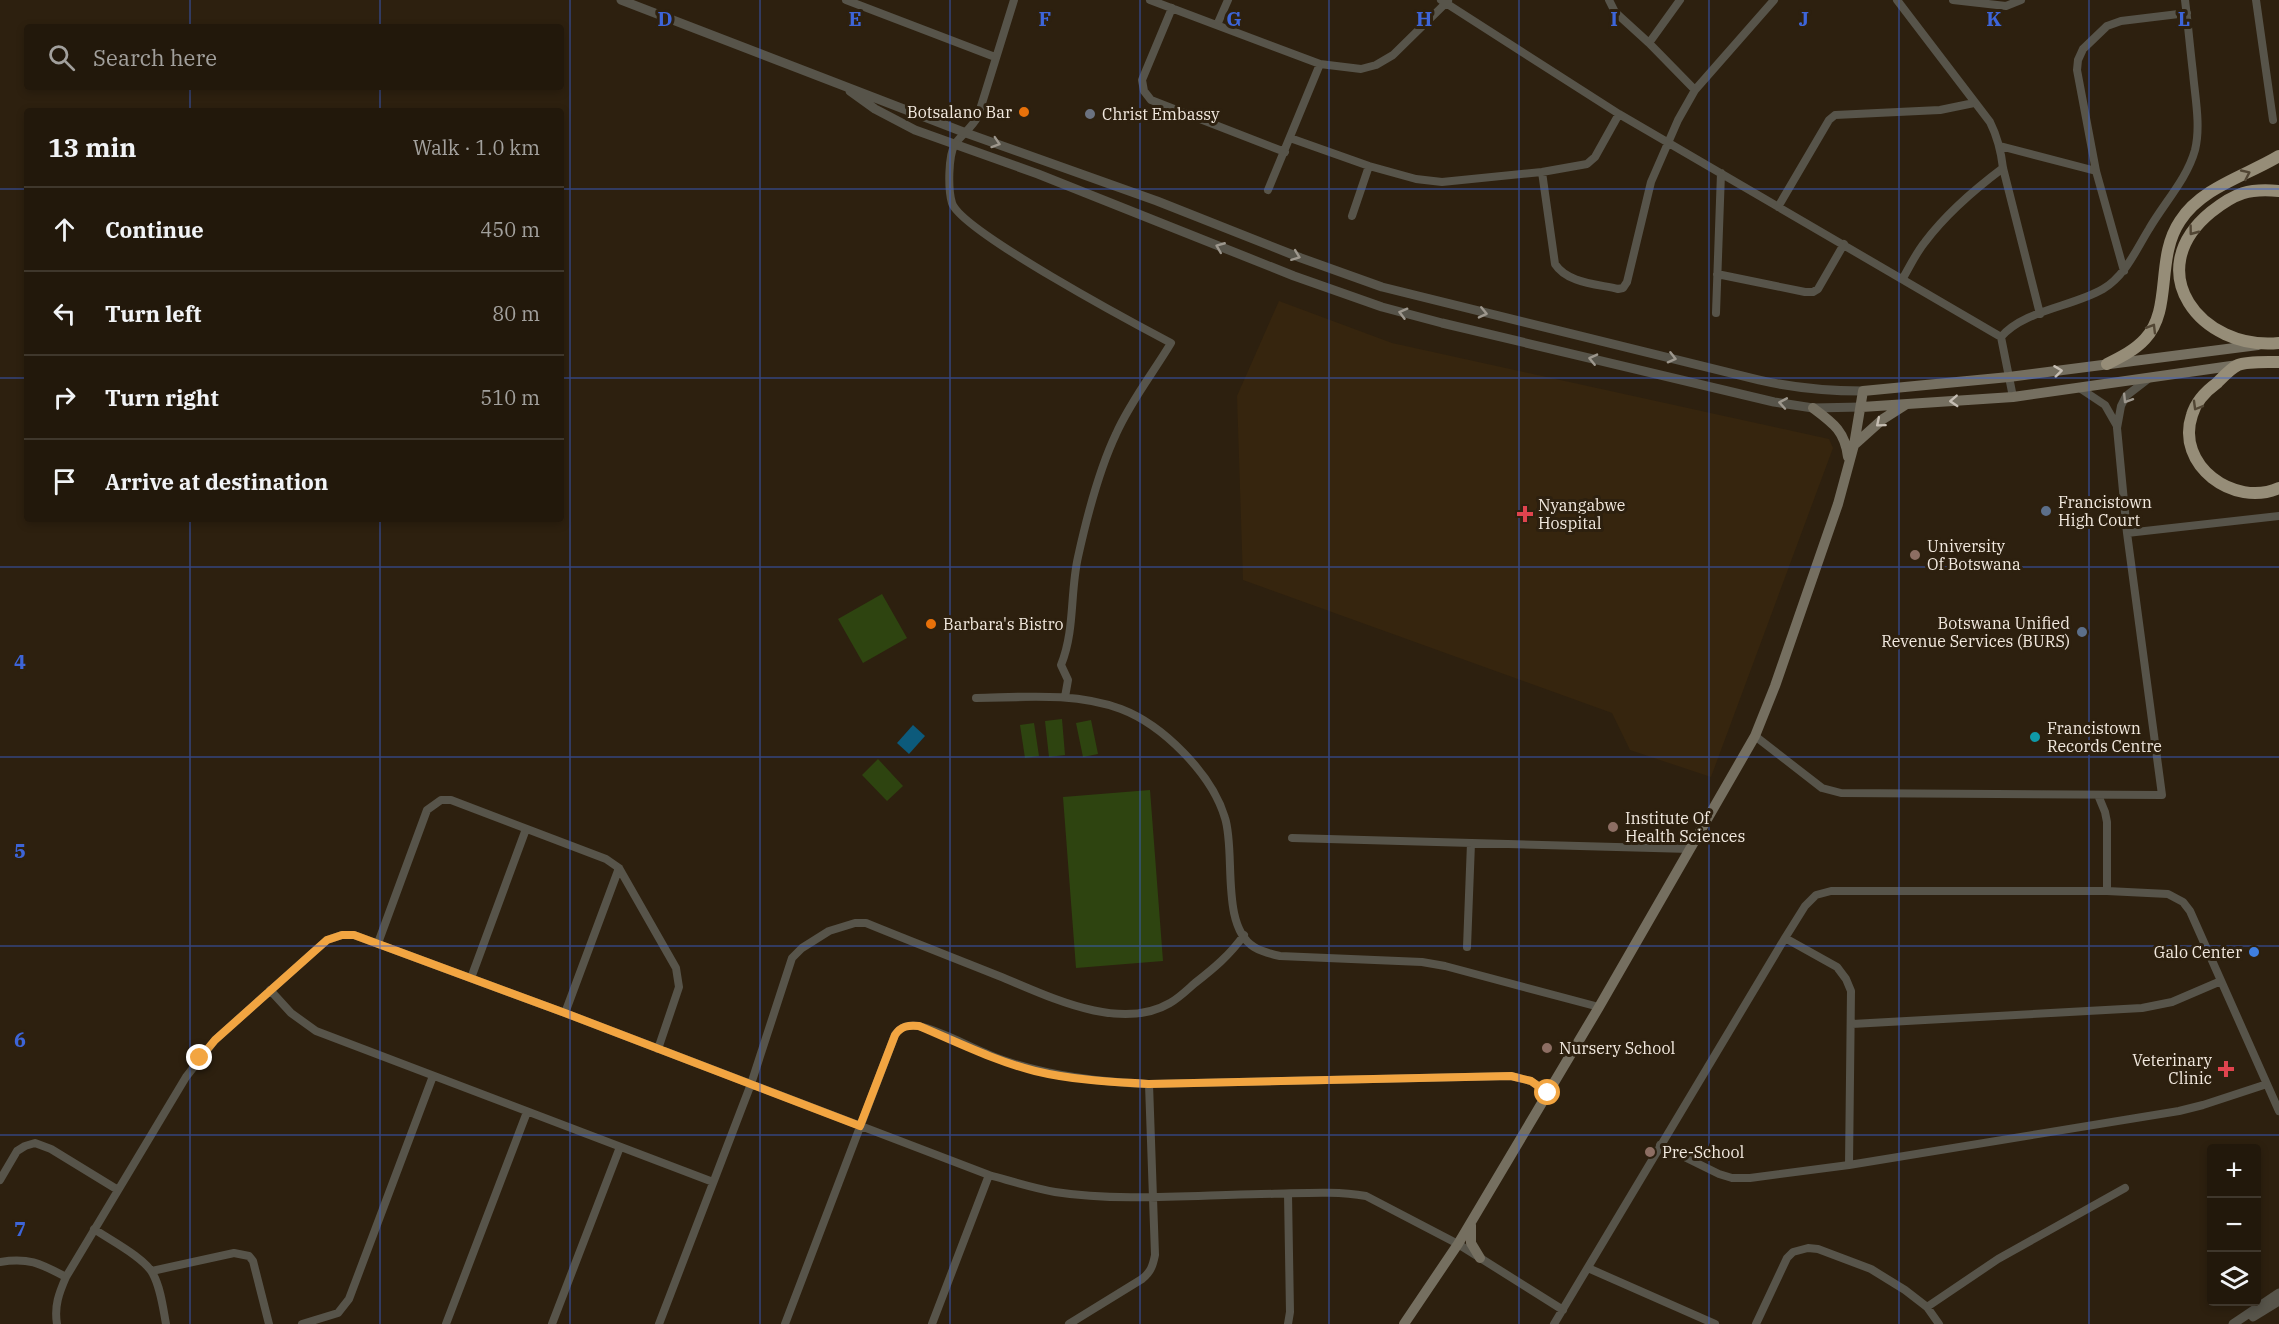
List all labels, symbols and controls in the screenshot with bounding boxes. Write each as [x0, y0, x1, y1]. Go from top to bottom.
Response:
text: D [657, 5, 673, 32]
text: E [848, 5, 862, 32]
text: F [1039, 5, 1051, 32]
text: G [1226, 5, 1242, 32]
text: H [1416, 5, 1432, 32]
text: I [1610, 5, 1618, 32]
text: J [1799, 5, 1809, 32]
text: K [1986, 5, 2002, 32]
text: L [2178, 5, 2190, 32]
search box [24, 24, 564, 90]
icon: search [45, 41, 78, 74]
text: Search here [93, 43, 217, 72]
place label: Botsalano Bar [907, 102, 1012, 122]
place label: Christ Embassy [1102, 104, 1220, 124]
marker: Botsalano Bar [1017, 105, 1031, 119]
marker: Christ Embassy [1083, 107, 1097, 121]
text: 13 min [48, 130, 136, 164]
text: Walk · 1.0 km [413, 134, 540, 161]
one-way arrow [990, 136, 1001, 148]
one-way arrow [2239, 169, 2250, 181]
icon: ahead [48, 213, 81, 246]
text: Continue [105, 215, 204, 244]
text: 450 m [480, 216, 540, 243]
one-way arrow [2189, 224, 2200, 235]
one-way arrow [1215, 242, 1226, 254]
one-way arrow [1290, 249, 1301, 261]
icon: left [48, 297, 81, 330]
text: Turn left [105, 299, 201, 328]
text: 80 m [492, 300, 540, 327]
one-way arrow [1477, 305, 1487, 318]
one-way arrow [1398, 308, 1409, 320]
one-way arrow [2144, 324, 2155, 335]
one-way arrow [1667, 351, 1677, 364]
one-way arrow [1588, 354, 1598, 367]
one-way arrow [2054, 365, 2063, 377]
icon: right [48, 381, 81, 414]
text: Turn right [105, 383, 219, 412]
text: 510 m [480, 384, 540, 411]
one-way arrow [2122, 393, 2134, 403]
one-way arrow [1950, 394, 1959, 407]
one-way arrow [1778, 397, 1788, 410]
one-way arrow [2193, 400, 2204, 410]
one-way arrow [1876, 416, 1887, 427]
icon: arrive [48, 465, 81, 498]
text: Arrive at destination [105, 467, 328, 496]
place label: Francistown High Court [2058, 492, 2152, 530]
place label: Nyangabwe Hospital [1538, 495, 1625, 533]
marker: Francistown High Court [2039, 504, 2053, 518]
marker: Nyangabwe Hospital [1516, 505, 1534, 523]
place label: University Of Botswana [1927, 536, 2021, 574]
marker: University Of Botswana [1908, 548, 1922, 562]
place label: Botswana Unified Revenue Services (BURS) [1881, 613, 2070, 651]
place label: Barbara's Bistro [943, 614, 1064, 634]
marker: Barbara's Bistro [924, 617, 938, 631]
marker: Botswana Unified Revenue Services (BURS) [2075, 625, 2089, 639]
text: 4 [14, 648, 26, 675]
place label: Francistown Records Centre [2047, 718, 2162, 756]
marker: Francistown Records Centre [2028, 730, 2042, 744]
place label: Institute Of Health Sciences [1625, 808, 1745, 846]
marker: Institute Of Health Sciences [1606, 820, 1620, 834]
text: 5 [14, 837, 26, 864]
place label: Galo Center [2154, 942, 2242, 962]
marker: Galo Center [2247, 945, 2261, 959]
text: 6 [14, 1026, 26, 1053]
place label: Nursery School [1559, 1038, 1676, 1058]
marker: Nursery School [1540, 1041, 1554, 1055]
route end [186, 1044, 212, 1070]
place label: Veterinary Clinic [2132, 1050, 2212, 1088]
marker: Veterinary Clinic [2217, 1060, 2235, 1078]
route start [1534, 1079, 1560, 1105]
place label: Pre-School [1662, 1142, 1744, 1162]
map controls [2207, 1144, 2261, 1306]
button: + [2207, 1144, 2261, 1198]
marker: Pre-School [1643, 1145, 1657, 1159]
button: − [2207, 1198, 2261, 1252]
text: 7 [14, 1215, 26, 1242]
button: layers [2207, 1252, 2261, 1306]

